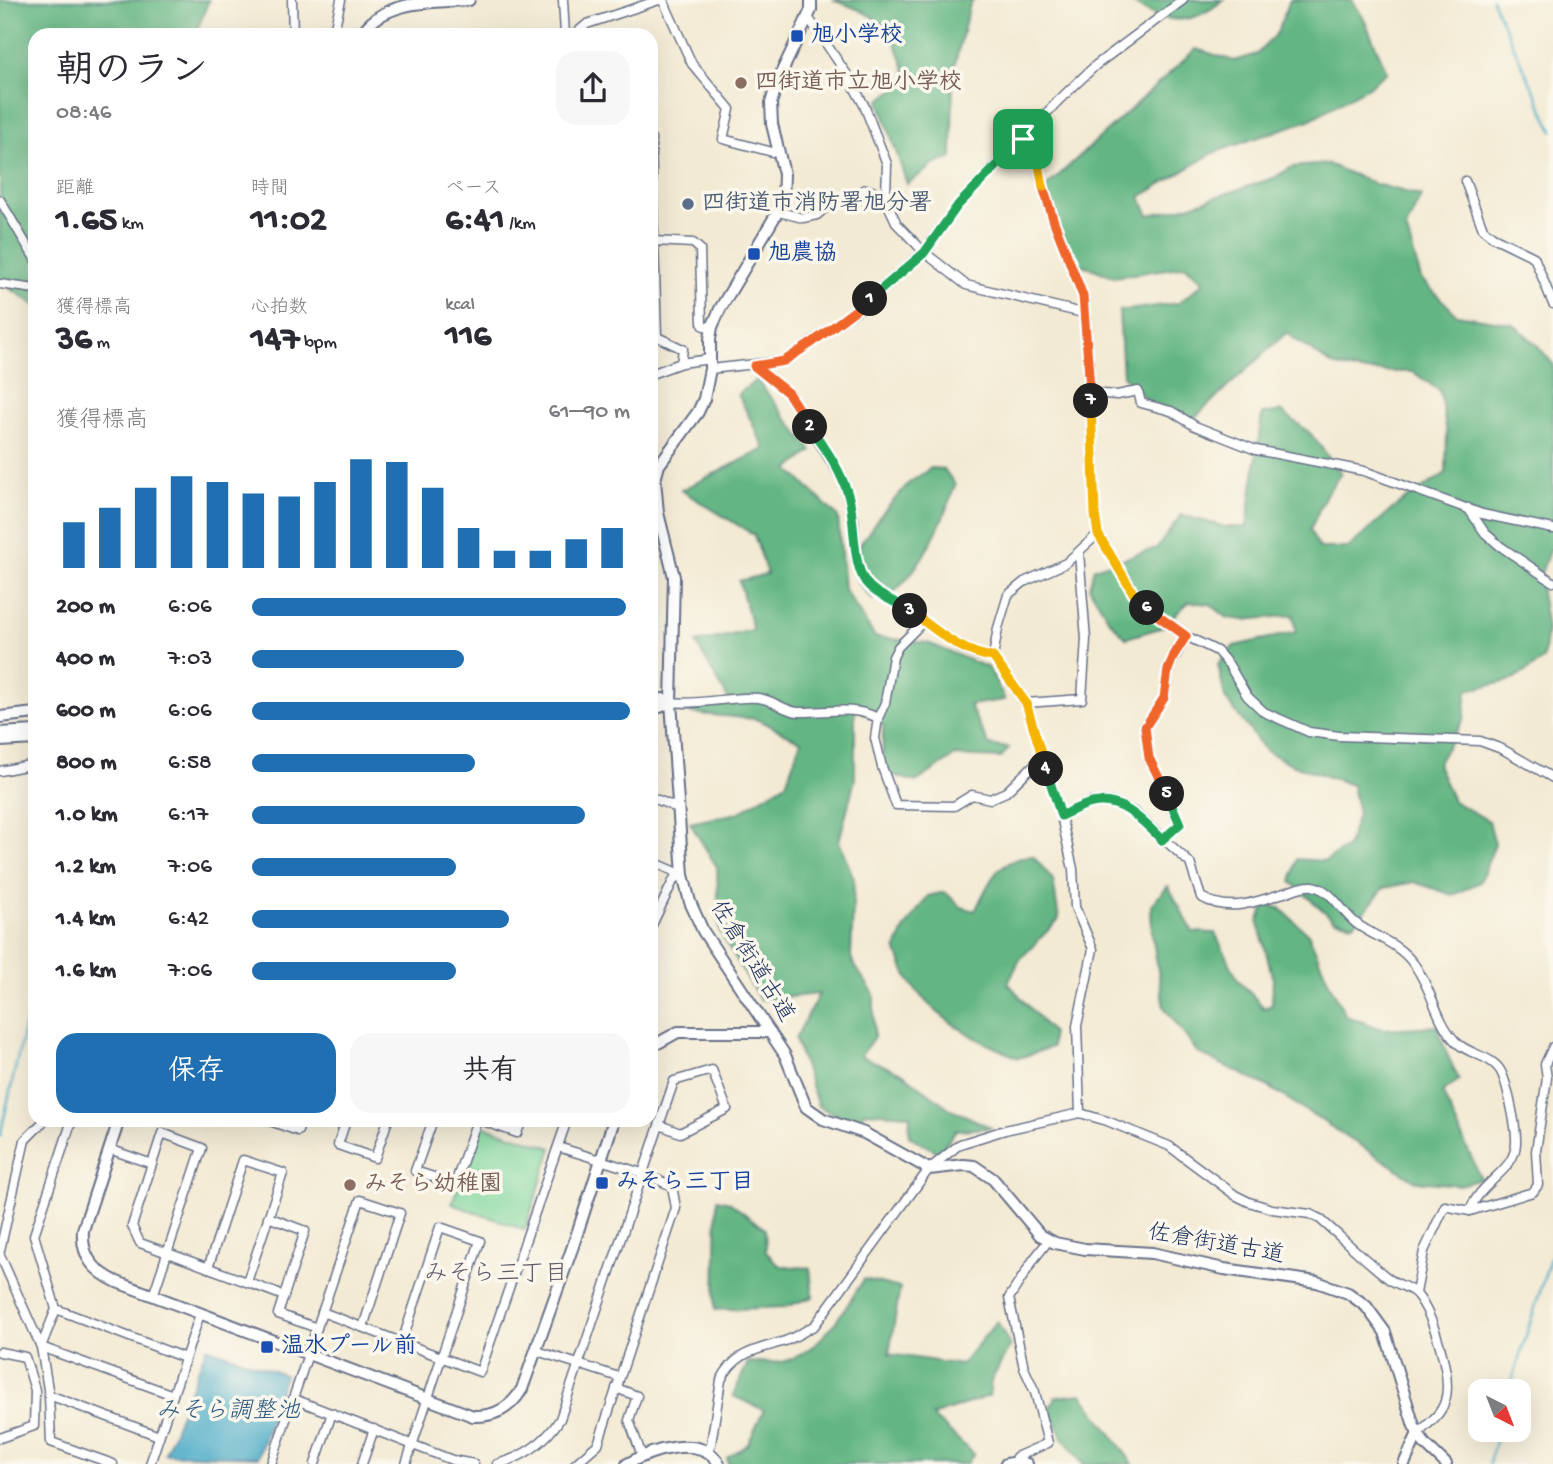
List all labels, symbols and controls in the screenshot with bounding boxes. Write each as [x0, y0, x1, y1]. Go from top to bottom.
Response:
place label: 旭小学校 [811, 22, 903, 50]
marker: 旭小学校 [789, 28, 805, 44]
button: share [556, 51, 630, 125]
text: 朝のラン [56, 52, 208, 96]
place label: 四街道市立旭小学校 [755, 69, 962, 97]
marker: 四街道市立旭小学校 [733, 75, 749, 91]
text: 08:46 [56, 100, 111, 127]
pin [993, 109, 1053, 169]
icon: arrive [1004, 120, 1042, 158]
text: 距離 [56, 178, 94, 201]
text: 時間 [251, 178, 289, 201]
text: ペース [445, 178, 501, 201]
place label: 四街道市消防署旭分署 [702, 190, 932, 218]
marker: 四街道市消防署旭分署 [680, 196, 696, 212]
text: 1.65 [56, 201, 117, 242]
text: 11:02 [251, 201, 327, 242]
text: 6:41 [445, 201, 505, 242]
text: km [117, 213, 144, 236]
text: /km [505, 213, 536, 236]
place label: 旭農協 [768, 240, 837, 268]
marker: 旭農協 [746, 246, 762, 262]
pin: 1 [852, 282, 888, 316]
text: 1 [866, 287, 873, 310]
text: kcal [445, 294, 475, 317]
text: 獲得標高 [56, 297, 132, 320]
text: 心拍数 [251, 297, 308, 320]
text: 116 [445, 317, 491, 358]
text: 36 [56, 320, 92, 361]
text: 147 [251, 320, 300, 361]
text: m [92, 332, 110, 355]
text: bpm [300, 332, 337, 355]
pin: 7 [1074, 384, 1108, 418]
text: 7 [1086, 389, 1095, 412]
text: 61–90 m [549, 399, 630, 426]
text: 獲得標高 [56, 408, 148, 435]
pin: 2 [792, 410, 828, 444]
text: 2 [805, 415, 814, 438]
pin: 6 [1130, 590, 1164, 626]
text: 200 m [56, 594, 115, 621]
text: 6:06 [168, 594, 212, 621]
pin: 3 [892, 594, 928, 628]
text: 6 [1142, 596, 1151, 619]
text: 3 [905, 599, 914, 622]
text: 400 m [56, 646, 115, 673]
text: 7:03 [168, 646, 212, 673]
text: 600 m [56, 698, 116, 725]
text: 6:06 [168, 698, 212, 725]
text: 800 m [56, 750, 117, 777]
text: 6:58 [168, 750, 212, 777]
pin: 4 [1028, 752, 1064, 786]
text: 4 [1041, 757, 1050, 780]
pin: 5 [1150, 776, 1184, 812]
text: 5 [1162, 782, 1172, 805]
text: 1.0 km [56, 802, 118, 829]
text: 6:17 [168, 802, 208, 829]
text: 1.2 km [56, 854, 116, 881]
text: 7:06 [168, 854, 212, 881]
street label: 佐倉街道古道 [703, 896, 800, 1028]
text: 1.4 km [56, 906, 115, 933]
text: 6:42 [168, 906, 209, 933]
text: 1.6 km [56, 958, 116, 985]
text: 7:06 [168, 958, 212, 985]
button: 保存 [56, 1033, 336, 1113]
button: 共有 [350, 1033, 630, 1113]
place label: みそら三丁目 [616, 1170, 754, 1197]
place label: みそら幼稚園 [364, 1171, 502, 1199]
marker: みそら三丁目 [594, 1175, 610, 1191]
marker: みそら幼稚園 [342, 1177, 358, 1193]
street label: 佐倉街道古道 [1146, 1219, 1286, 1270]
district label: みそら三丁目 [424, 1261, 568, 1290]
place label: 温水プール前 [281, 1333, 417, 1361]
marker: 温水プール前 [259, 1339, 275, 1355]
north arrow [1468, 1379, 1531, 1442]
map controls [1468, 1379, 1531, 1442]
water label: みそら調整池 [156, 1397, 301, 1427]

